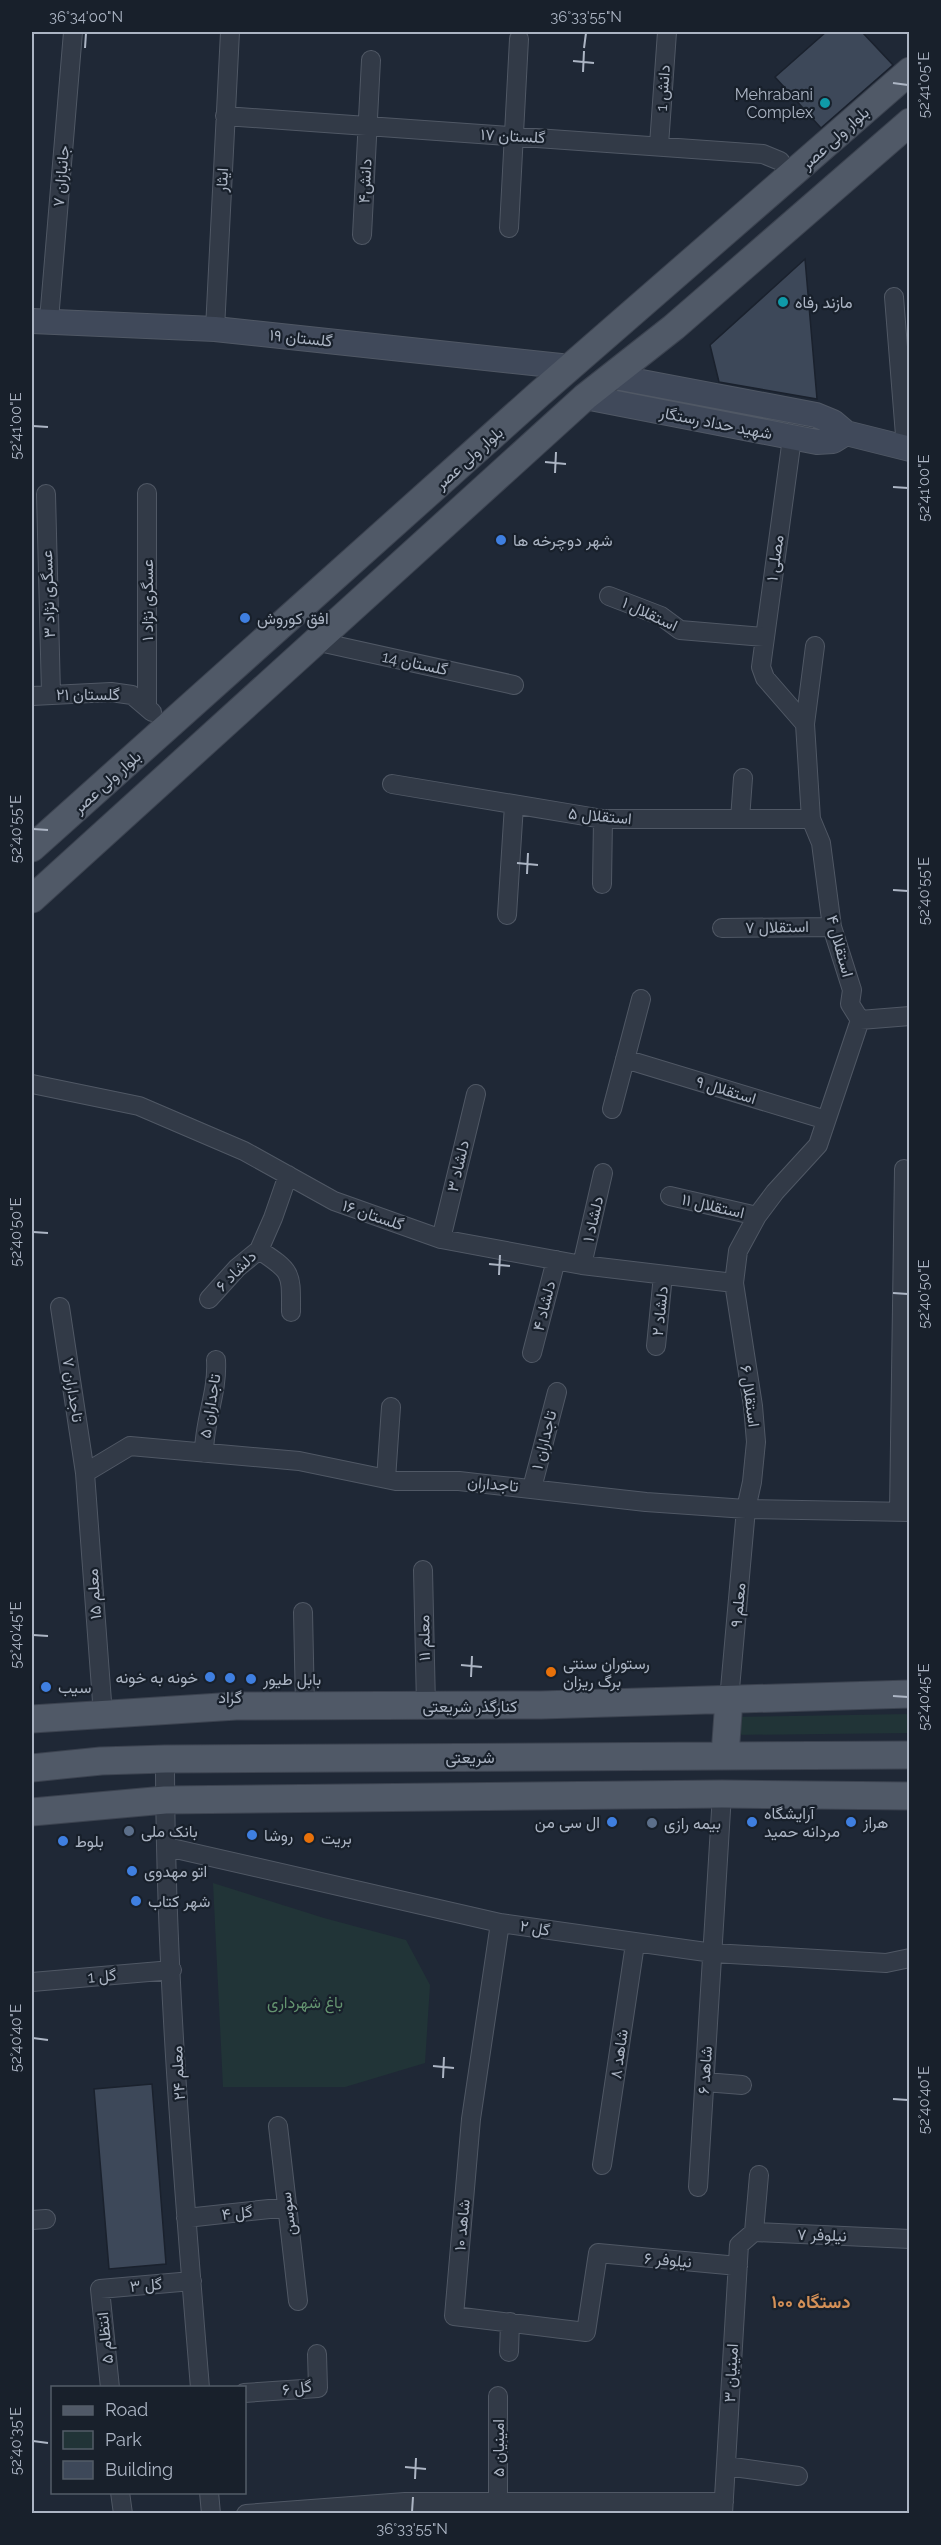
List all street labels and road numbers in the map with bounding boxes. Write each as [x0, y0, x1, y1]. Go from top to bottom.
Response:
street label: دانش 1 [652, 64, 675, 112]
street label: بلوار ولی عصر [796, 103, 873, 175]
street label: گلستان ۱۷ [480, 125, 546, 147]
street label: جانبازان ۷ [49, 144, 74, 208]
street label: دانش۴ [354, 158, 377, 204]
street label: ایثار [212, 167, 233, 194]
street label: گلستان ۱۹ [269, 325, 333, 351]
street label: شهید حداد رستگار [657, 403, 774, 444]
street label: بلوار ولی عصر [430, 423, 507, 495]
street label: مصلی ۱ [762, 534, 789, 582]
street label: عسگری نژاد ۳ [37, 550, 60, 638]
street label: عسگری نژاد ۱ [138, 559, 158, 641]
street label: استقلال ۱ [619, 593, 681, 635]
street label: گلستان 14 [380, 647, 450, 679]
street label: گلستان ۲۱ [56, 685, 120, 704]
street label: بلوار ولی عصر [68, 747, 145, 819]
street label: استقلال ۵ [567, 804, 633, 828]
street label: استقلال ۴ [823, 913, 857, 979]
street label: استقلال ۷ [745, 917, 809, 937]
street label: استقلال ۹ [694, 1072, 758, 1108]
street label: دلشاد ۳ [443, 1138, 473, 1194]
street label: استقلال ۱۱ [680, 1190, 746, 1222]
street label: دلشاد ۱ [579, 1194, 607, 1244]
street label: گلستان ۱۶ [340, 1196, 406, 1234]
street label: دلشاد ۶ [212, 1247, 260, 1295]
street label: دلشاد ۴ [529, 1279, 559, 1333]
street label: دلشاد ۲ [648, 1285, 672, 1337]
street label: تاجداران ۷ [58, 1356, 87, 1424]
street label: استقلال ۶ [736, 1364, 764, 1428]
street label: تاجداران ۵ [196, 1372, 225, 1440]
street label: تاجداران ۱ [528, 1409, 561, 1472]
street label: تاجداران [467, 1472, 519, 1497]
street label: معلم ۱۵ [83, 1568, 106, 1620]
street label: معلم ۹ [727, 1582, 750, 1628]
street label: معلم ۱۱ [414, 1615, 435, 1661]
street label: کنارگذر شریعتی [423, 1697, 517, 1717]
street label: شریعتی [445, 1748, 495, 1768]
street label: گل ۲ [518, 1916, 551, 1941]
street label: گل 1 [87, 1965, 117, 1988]
street label: شاهد ۸ [606, 2028, 632, 2080]
street label: معلم ۲۴ [167, 2045, 190, 2101]
street label: شاهد ۶ [694, 2045, 716, 2095]
street label: سوسن [276, 2191, 301, 2237]
street label: شاهد ۱۰ [450, 2198, 474, 2252]
street label: گل ۴ [221, 2202, 254, 2225]
street label: نیلوفر ۷ [797, 2225, 847, 2246]
street label: نیلوفر ۶ [643, 2248, 693, 2273]
street label: گل ۳ [129, 2274, 163, 2297]
street label: انتظام ۵ [93, 2311, 118, 2365]
street label: امینیان ۳ [720, 2343, 742, 2403]
street label: گل ۶ [281, 2377, 313, 2400]
street label: امینیان ۵ [489, 2419, 508, 2477]

